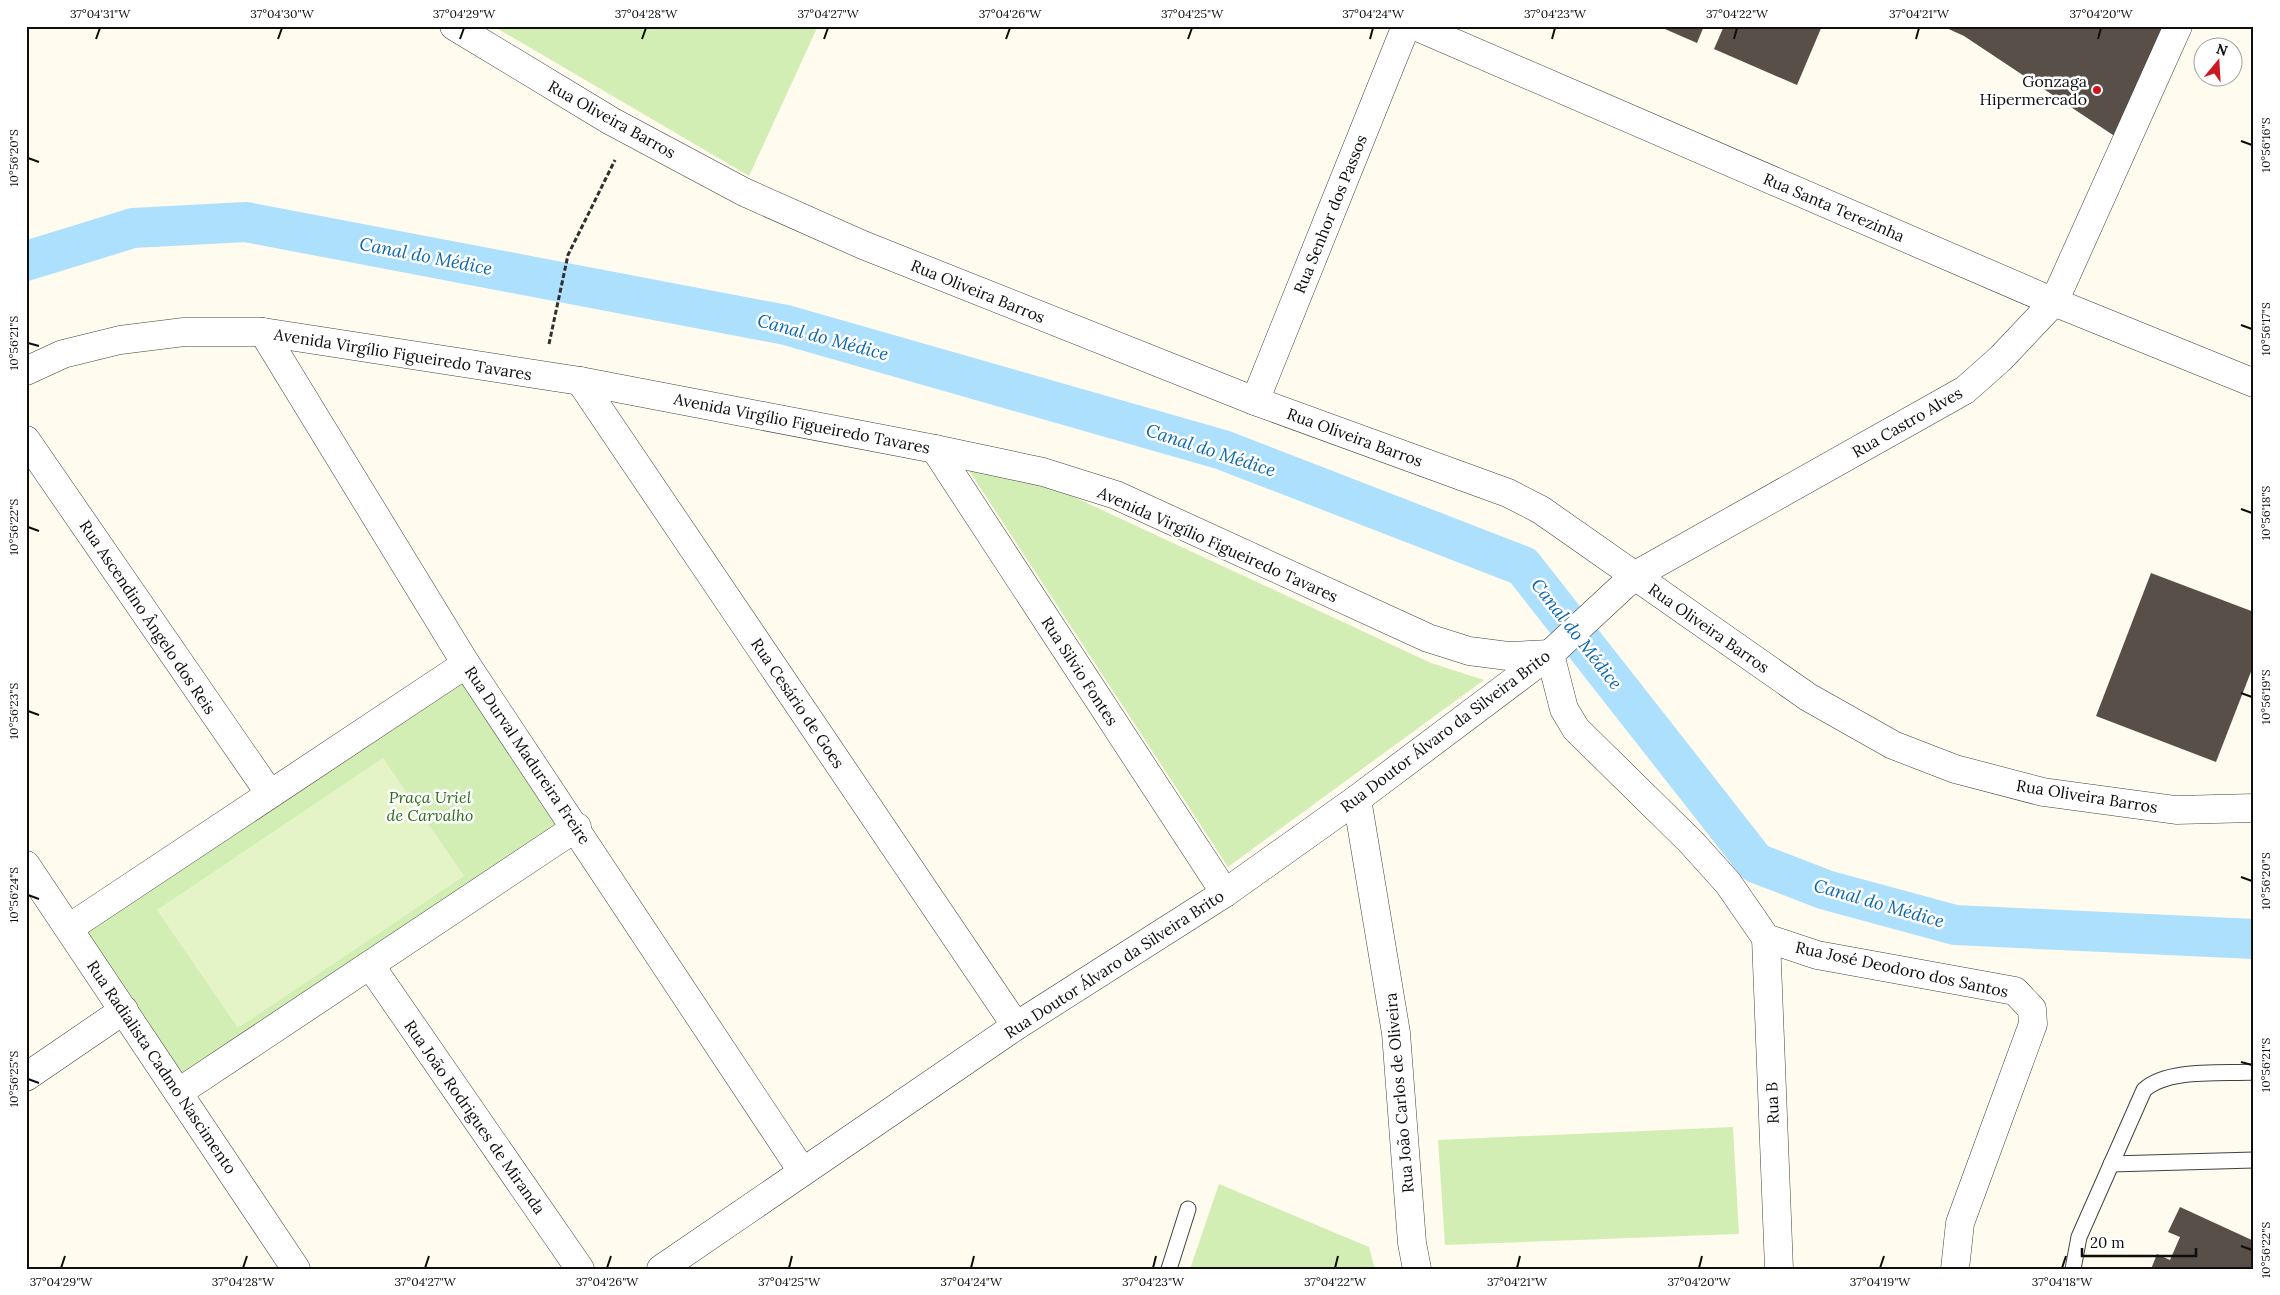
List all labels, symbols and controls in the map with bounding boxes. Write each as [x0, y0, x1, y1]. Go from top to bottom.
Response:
text: 37°04'31"W [70, 6, 131, 21]
text: 37°04'30"W [250, 6, 315, 21]
text: 37°04'29"W [433, 6, 496, 21]
text: 37°04'28"W [615, 6, 678, 21]
text: 37°04'27"W [797, 6, 860, 21]
text: 37°04'26"W [979, 6, 1042, 21]
text: 37°04'25"W [1161, 6, 1224, 21]
text: 37°04'24"W [1342, 6, 1405, 21]
text: 37°04'23"W [1524, 6, 1587, 21]
text: 37°04'22"W [1706, 6, 1769, 21]
text: 37°04'21"W [1889, 6, 1950, 21]
text: 37°04'20"W [2069, 6, 2134, 21]
north arrow [2192, 38, 2242, 88]
text: N [2214, 39, 2230, 60]
place label: Gonzaga Hipermercado [1980, 71, 2087, 109]
street label: Rua Oliveira Barros [545, 76, 679, 162]
marker: Gonzaga Hipermercado [2091, 84, 2103, 96]
text: 10°56'16"S [2258, 117, 2273, 172]
text: 10°56'20"S [6, 129, 21, 187]
street label: Rua Senhor dos Passos [1289, 132, 1371, 296]
street label: Rua Santa Terezinha [1760, 168, 1908, 246]
water label: Canal do Médice [358, 232, 494, 280]
street label: Rua Oliveira Barros [908, 255, 1048, 327]
text: 10°56'17"S [2258, 302, 2273, 356]
water label: Canal do Médice [755, 308, 891, 366]
text: 10°56'21"S [6, 316, 21, 370]
street label: Avenida Virgílio Figueiredo Tavares [272, 324, 533, 384]
street label: Rua Castro Alves [1848, 382, 1966, 462]
street label: Avenida Virgílio Figueiredo Tavares [671, 388, 932, 458]
street label: Rua Oliveira Barros [1284, 403, 1426, 471]
water label: Canal do Médice [1143, 418, 1279, 482]
street label: Avenida Virgílio Figueiredo Tavares [1094, 481, 1341, 606]
text: 10°56'18"S [2258, 485, 2273, 540]
text: 10°56'22"S [6, 499, 21, 555]
street label: Rua Ascendino Ângelo dos Reis [75, 516, 221, 718]
water label: Canal do Médice [1526, 574, 1628, 694]
street label: Rua Oliveira Barros [1645, 579, 1773, 677]
street label: Rua Silvio Fontes [1037, 613, 1123, 729]
street label: Rua Cesário de Goes [747, 634, 849, 772]
street label: Rua Doutor Álvaro da Silveira Brito [1336, 645, 1554, 817]
street label: Rua Durval Madureira Freire [461, 662, 595, 848]
text: 10°56'19"S [2258, 669, 2273, 724]
text: 10°56'23"S [6, 683, 21, 739]
street label: Rua Oliveira Barros [2015, 775, 2159, 817]
park label: Praça Uriel de Carvalho [387, 787, 473, 825]
text: 10°56'20"S [2258, 852, 2273, 910]
text: 10°56'24"S [6, 867, 21, 923]
water label: Canal do Médice [1811, 873, 1947, 933]
street label: Rua Doutor Álvaro da Silveira Brito [1000, 885, 1228, 1043]
street label: Rua José Deodoro dos Santos [1794, 937, 2010, 1001]
street label: Rua Radialista Cadmo Nascimento [83, 956, 241, 1178]
street label: Rua João Carlos de Oliveira [1380, 992, 1418, 1194]
street label: Rua João Rodrigues de Miranda [400, 1016, 550, 1218]
text: 10°56'21"S [2258, 1038, 2273, 1092]
text: 10°56'25"S [6, 1051, 21, 1107]
street label: Rua B [1761, 1082, 1783, 1124]
text: 10°56'22"S [2258, 1222, 2273, 1278]
scale bar [2082, 1225, 2196, 1257]
text: 20 m [2090, 1233, 2125, 1252]
text: 37°04'29"W [30, 1274, 93, 1289]
text: 37°04'28"W [212, 1274, 275, 1289]
text: 37°04'27"W [394, 1274, 457, 1289]
text: 37°04'26"W [576, 1274, 639, 1289]
text: 37°04'25"W [758, 1274, 821, 1289]
text: 37°04'24"W [940, 1274, 1003, 1289]
text: 37°04'23"W [1122, 1274, 1185, 1289]
text: 37°04'22"W [1304, 1274, 1367, 1289]
text: 37°04'21"W [1487, 1274, 1548, 1289]
text: 37°04'20"W [1667, 1274, 1732, 1289]
text: 37°04'19"W [1850, 1274, 1911, 1289]
text: 37°04'18"W [2032, 1274, 2093, 1289]

